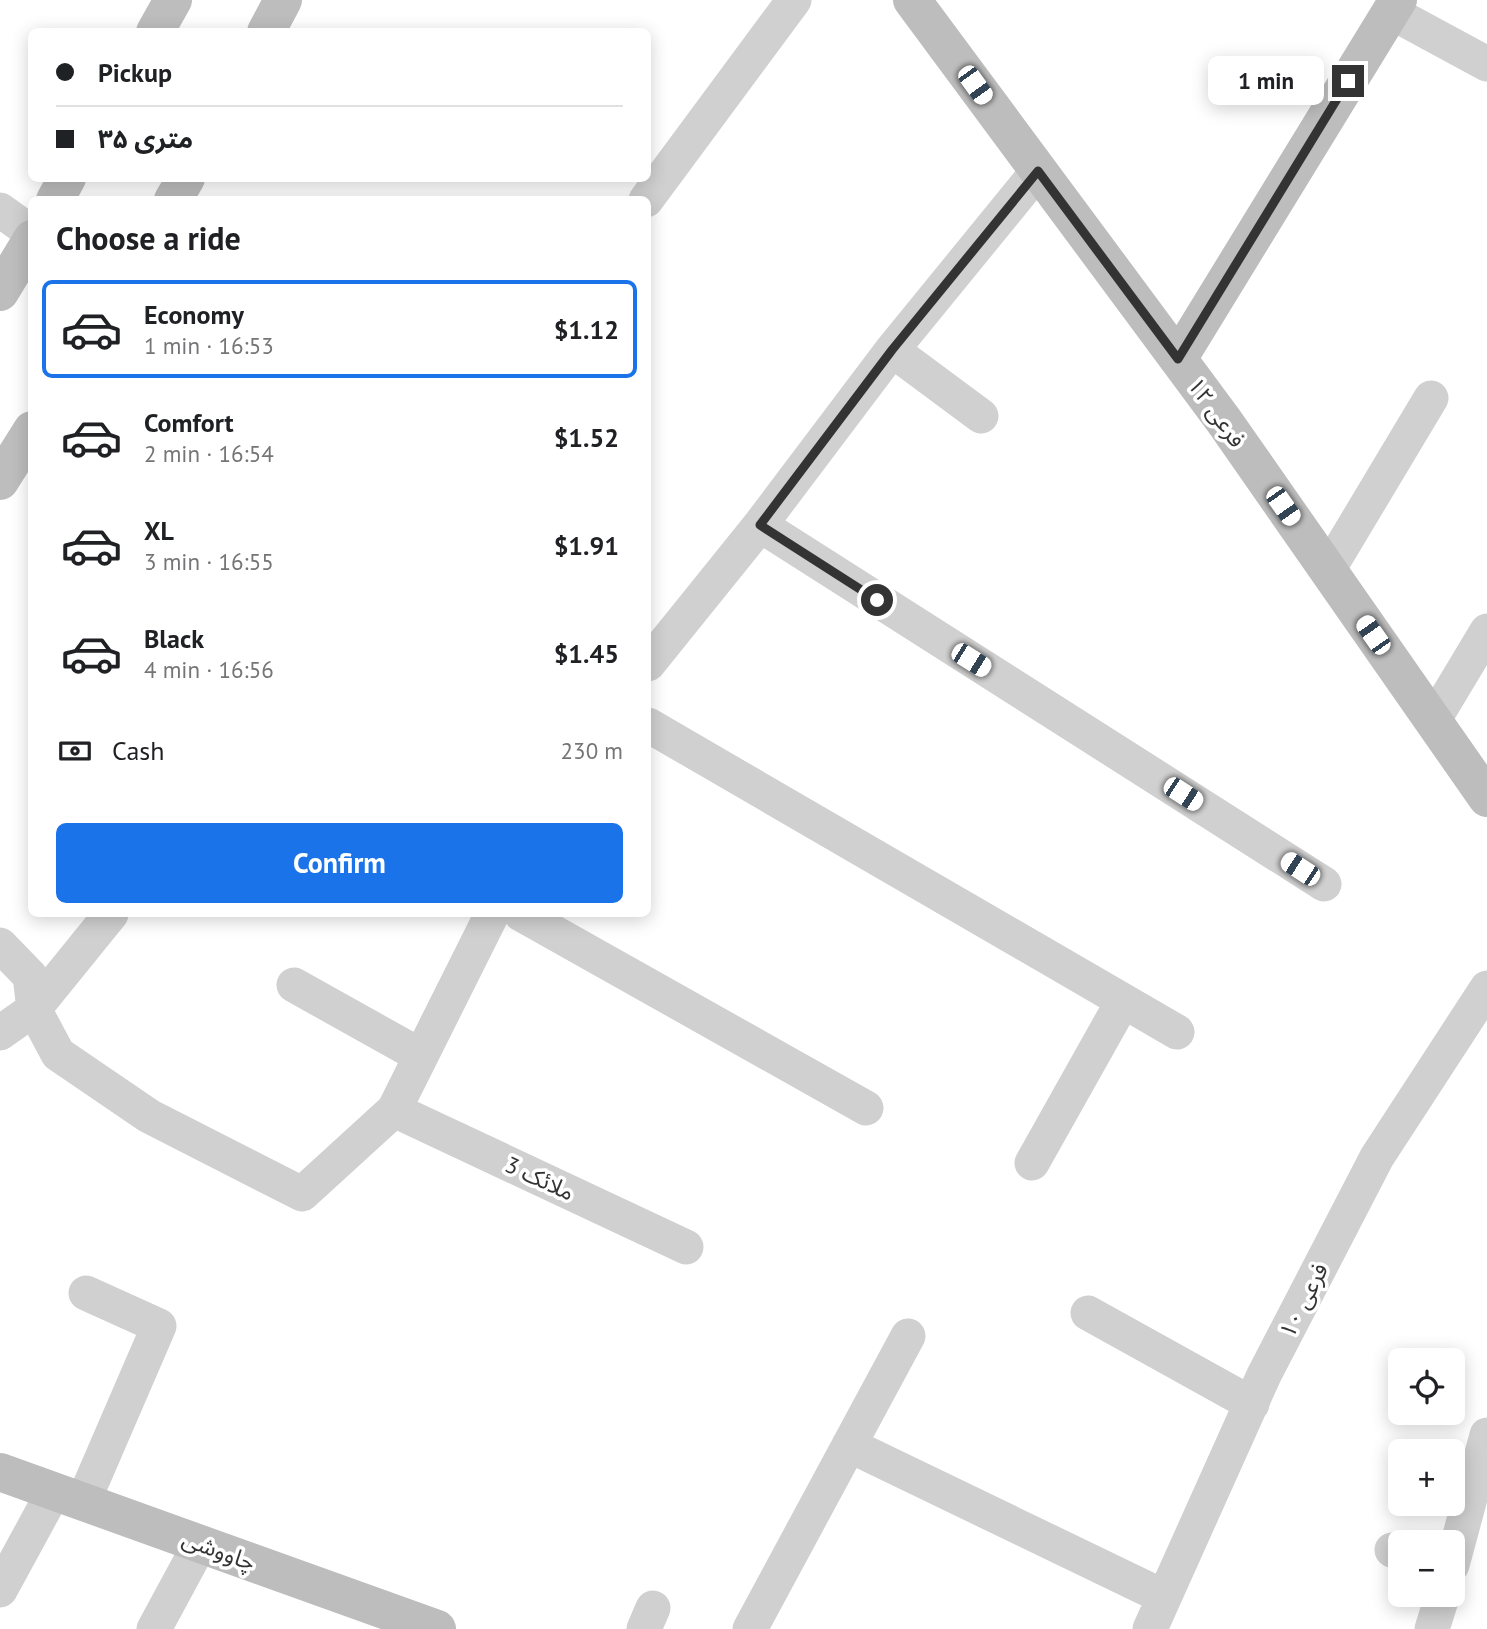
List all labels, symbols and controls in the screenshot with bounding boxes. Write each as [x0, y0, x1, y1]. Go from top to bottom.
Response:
text: Pickup [98, 56, 172, 89]
callout: 1 min [1208, 56, 1324, 106]
car [955, 62, 996, 108]
route end [1332, 65, 1364, 97]
text: 1 min [1238, 66, 1294, 95]
text: ۳۵ متری [98, 122, 193, 155]
text: Choose a ride [56, 217, 241, 259]
icon: car [60, 298, 123, 361]
text: Economy [144, 298, 244, 331]
text: $1.12 [554, 313, 619, 346]
text: 1 min · 16:53 [144, 331, 274, 360]
street label: فرعی ۱۲ [1182, 371, 1252, 453]
icon: car [60, 406, 123, 469]
text: Comfort [144, 406, 234, 439]
text: $1.52 [554, 421, 619, 454]
text: 2 min · 16:54 [144, 439, 274, 468]
car [1263, 483, 1304, 529]
icon: car [60, 514, 123, 577]
text: XL [144, 514, 174, 547]
text: $1.91 [554, 529, 619, 562]
text: 3 min · 16:55 [144, 547, 274, 576]
route start [861, 584, 893, 616]
car [1353, 612, 1394, 658]
icon: car [60, 622, 123, 685]
text: Black [144, 622, 204, 655]
text: $1.45 [554, 637, 619, 670]
car [948, 640, 995, 680]
text: 4 min · 16:56 [144, 655, 274, 684]
icon: cash [56, 732, 94, 770]
text: Cash [112, 734, 164, 767]
text: 230 m [561, 736, 623, 765]
car [1160, 774, 1207, 814]
button: Confirm [56, 823, 623, 903]
car [1277, 849, 1324, 889]
street label: ملائک 3 [501, 1149, 579, 1207]
street label: فرعی ۱۰ [1272, 1258, 1334, 1342]
map controls [1388, 1348, 1465, 1607]
button: locate [1388, 1348, 1465, 1425]
button: + [1388, 1439, 1465, 1516]
street label: چاووشی [178, 1523, 260, 1578]
button: − [1388, 1530, 1465, 1607]

